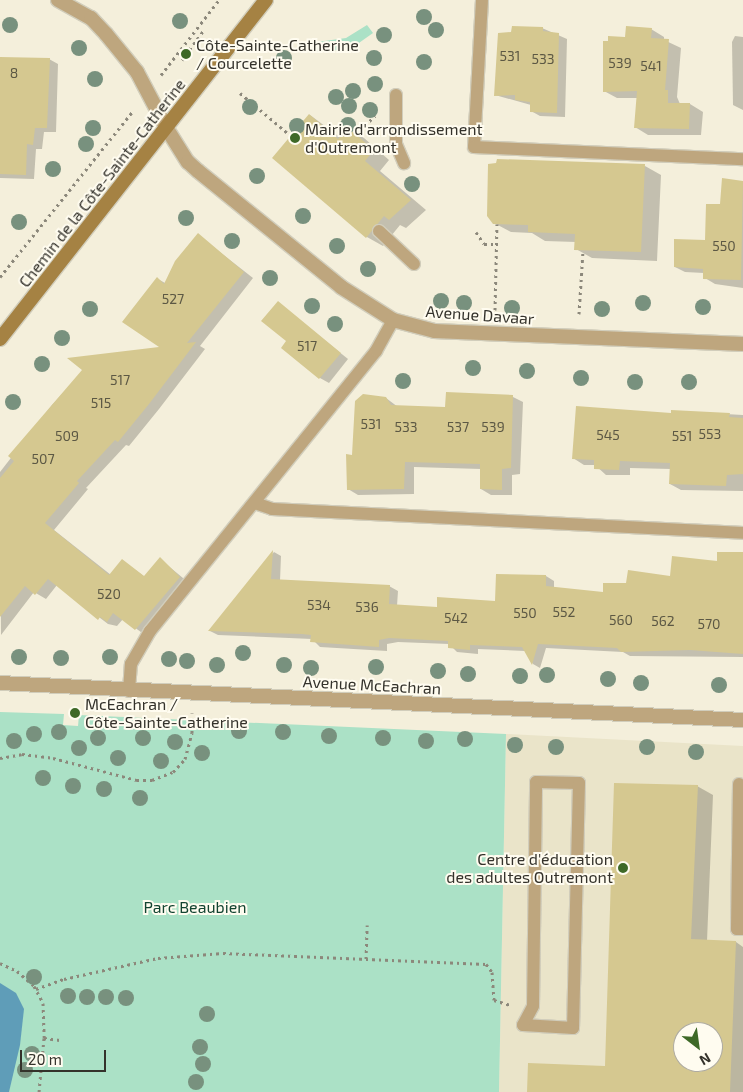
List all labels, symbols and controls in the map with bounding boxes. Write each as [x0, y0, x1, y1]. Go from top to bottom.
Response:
place label: Côte-Sainte-Catherine / Courcelette [196, 35, 359, 73]
marker: Côte-Sainte-Catherine / Courcelette [180, 48, 192, 60]
house number: 531 [500, 48, 520, 64]
house number: 533 [531, 51, 555, 67]
house number: 539 [608, 55, 632, 71]
house number: 541 [640, 58, 662, 74]
house number: 8 [10, 65, 18, 81]
street label: Chemin de la Côte-Sainte-Catherine [15, 75, 189, 291]
place label: Mairie d'arrondissement d'Outremont [305, 119, 483, 157]
marker: Mairie d'arrondissement d'Outremont [289, 132, 301, 144]
house number: 550 [712, 238, 736, 254]
house number: 527 [162, 291, 184, 307]
street label: Avenue Davaar [425, 302, 535, 328]
house number: 517 [297, 338, 317, 354]
house number: 517 [110, 372, 130, 388]
house number: 515 [91, 395, 111, 411]
house number: 531 [361, 416, 381, 432]
house number: 533 [394, 419, 418, 435]
house number: 537 [447, 419, 469, 435]
house number: 539 [481, 419, 505, 435]
house number: 553 [699, 426, 721, 442]
house number: 545 [596, 427, 620, 443]
house number: 509 [55, 428, 79, 444]
house number: 551 [672, 428, 692, 444]
house number: 507 [31, 451, 55, 467]
house number: 520 [97, 586, 121, 602]
house number: 534 [307, 597, 331, 613]
house number: 536 [355, 599, 379, 615]
house number: 552 [553, 604, 575, 620]
house number: 550 [513, 605, 537, 621]
house number: 542 [444, 610, 468, 626]
house number: 560 [609, 612, 633, 628]
house number: 562 [651, 613, 675, 629]
house number: 570 [697, 616, 721, 632]
street label: Avenue McEachran [302, 672, 442, 698]
place label: McEachran / Côte-Sainte-Catherine [85, 694, 248, 732]
marker: McEachran / Côte-Sainte-Catherine [69, 707, 81, 719]
place label: Centre d'éducation des adultes Outremont [446, 849, 613, 887]
marker: Centre d'éducation des adultes Outremont [617, 862, 629, 874]
park label: Parc Beaubien [143, 897, 247, 917]
north arrow [673, 1022, 723, 1072]
scale bar [22, 1040, 109, 1072]
text: 20 m [28, 1050, 62, 1068]
text: N [697, 1050, 714, 1069]

